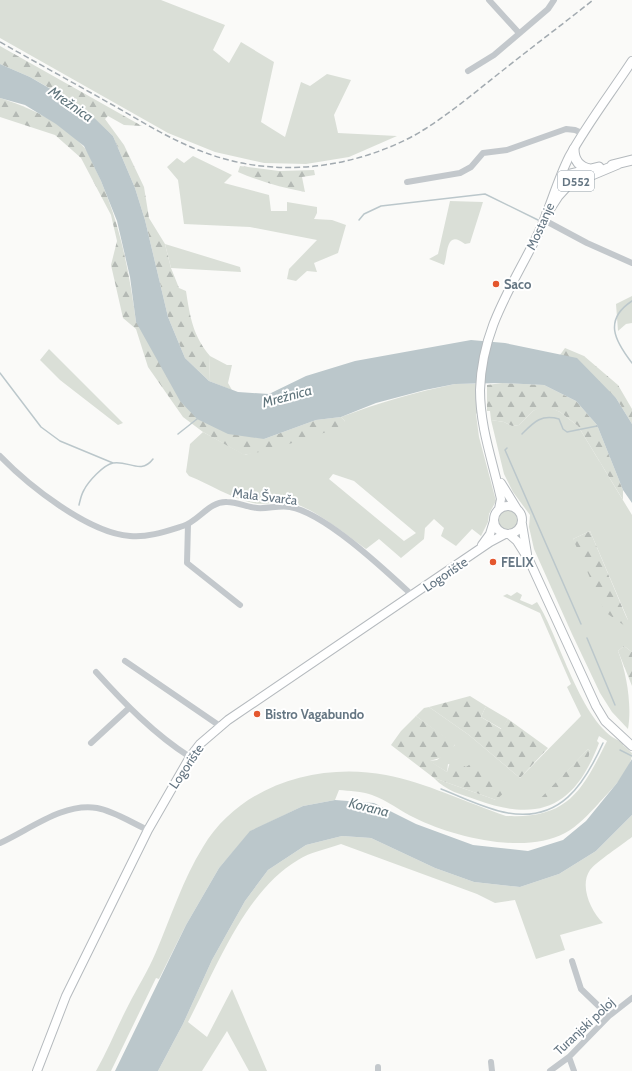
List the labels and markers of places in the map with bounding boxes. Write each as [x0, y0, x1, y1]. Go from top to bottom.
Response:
place label: Saco [504, 276, 532, 292]
marker: Saco [491, 279, 501, 289]
place label: FELIX [501, 554, 534, 570]
marker: FELIX [488, 557, 498, 567]
place label: Bistro Vagabundo [265, 706, 365, 722]
marker: Bistro Vagabundo [252, 709, 262, 719]

